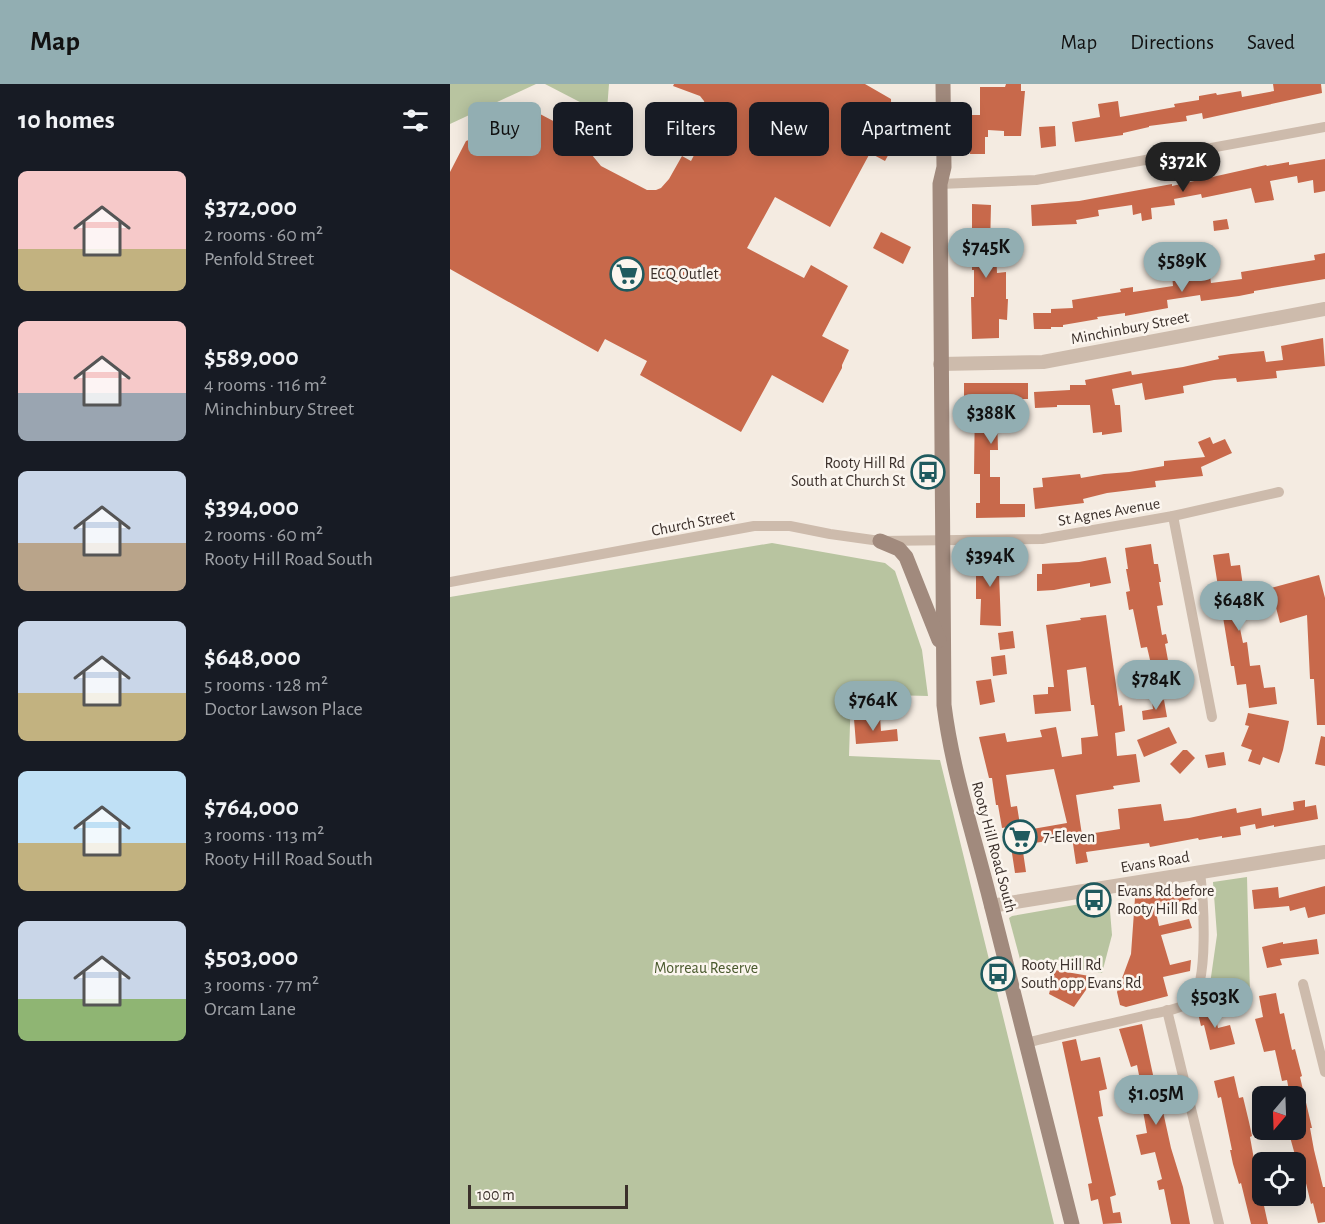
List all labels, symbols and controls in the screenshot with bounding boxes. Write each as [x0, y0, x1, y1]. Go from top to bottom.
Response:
text: Map [30, 28, 80, 56]
text: Map [1061, 32, 1097, 53]
text: Directions [1130, 32, 1214, 53]
text: Saved [1247, 32, 1295, 53]
chip: Buy [468, 102, 541, 156]
chip: Rent [553, 102, 633, 156]
chip: Filters [645, 102, 737, 156]
chip: New [749, 102, 829, 156]
chip: Apartment [841, 102, 972, 156]
icon: filters [399, 104, 432, 137]
text: 10 homes [18, 107, 115, 133]
pin: $372K [1141, 142, 1225, 193]
text: $372K [1159, 151, 1207, 171]
text: $372,000 [204, 194, 297, 220]
icon: home [66, 195, 138, 267]
text: 2 rooms · 60 m² [204, 225, 323, 245]
pin: $745K [944, 228, 1028, 279]
text: $745K [962, 237, 1010, 257]
pin: $589K [1140, 242, 1224, 293]
text: Penfold Street [204, 249, 314, 269]
text: $589K [1158, 251, 1206, 271]
supermarket icon: ECQ Outlet [609, 256, 645, 292]
place label: ECQ Outlet [650, 266, 718, 283]
street label: Minchinbury Street [1070, 309, 1191, 348]
text: $589,000 [204, 344, 299, 370]
icon: home [66, 345, 138, 417]
text: 4 rooms · 116 m² [204, 375, 327, 395]
pin: $388K [949, 394, 1033, 445]
text: Minchinbury Street [204, 399, 354, 419]
text: $388K [966, 403, 1016, 423]
bus stop icon: Rooty Hill Rd South at Church St [910, 454, 946, 490]
place label: Rooty Hill Rd South at Church St [791, 455, 905, 489]
text: $394,000 [204, 494, 299, 520]
icon: home [66, 495, 138, 567]
street label: St Agnes Avenue [1057, 495, 1161, 529]
street label: Church Street [650, 507, 736, 539]
text: 2 rooms · 60 m² [204, 525, 323, 545]
pin: $394K [948, 537, 1032, 588]
text: $394K [965, 546, 1015, 566]
text: Rooty Hill Road South [204, 549, 373, 569]
pin: $648K [1197, 581, 1281, 632]
text: $648K [1214, 590, 1264, 610]
text: $648,000 [204, 644, 301, 670]
icon: home [66, 645, 138, 717]
pin: $784K [1114, 660, 1198, 711]
text: $784K [1131, 669, 1181, 689]
text: 5 rooms · 128 m² [204, 675, 328, 695]
pin: $764K [831, 681, 915, 732]
text: $764K [848, 690, 898, 710]
text: Doctor Lawson Place [204, 699, 363, 719]
street label: Rooty Hill Road South [968, 780, 1019, 915]
text: $764,000 [204, 794, 299, 820]
icon: home [66, 795, 138, 867]
supermarket icon: 7-Eleven [1002, 819, 1038, 855]
text: 3 rooms · 113 m² [204, 825, 324, 845]
place label: 7-Eleven [1043, 829, 1095, 845]
text: Rooty Hill Road South [204, 849, 373, 869]
street label: Evans Road [1119, 849, 1191, 875]
bus stop icon: Evans Rd before Rooty Hill Rd [1076, 882, 1112, 918]
place label: Evans Rd before Rooty Hill Rd [1117, 883, 1214, 918]
text: $503,000 [204, 944, 298, 970]
icon: home [66, 945, 138, 1017]
bus stop icon: Rooty Hill Rd South opp Evans Rd [980, 956, 1016, 992]
place label: Rooty Hill Rd South opp Evans Rd [1021, 957, 1141, 991]
park label: Morreau Reserve [654, 960, 758, 976]
text: 3 rooms · 77 m² [204, 975, 319, 995]
pin: $503K [1173, 978, 1257, 1029]
text: $503K [1191, 987, 1239, 1007]
text: Orcam Lane [204, 999, 296, 1019]
pin: $1.05M [1107, 1075, 1205, 1126]
text: $1.05M [1128, 1084, 1184, 1104]
north arrow [1252, 1086, 1306, 1140]
map controls [1252, 1086, 1306, 1206]
button: locate [1252, 1152, 1306, 1206]
scale bar [468, 1182, 628, 1210]
text: 100 m [477, 1187, 515, 1203]

